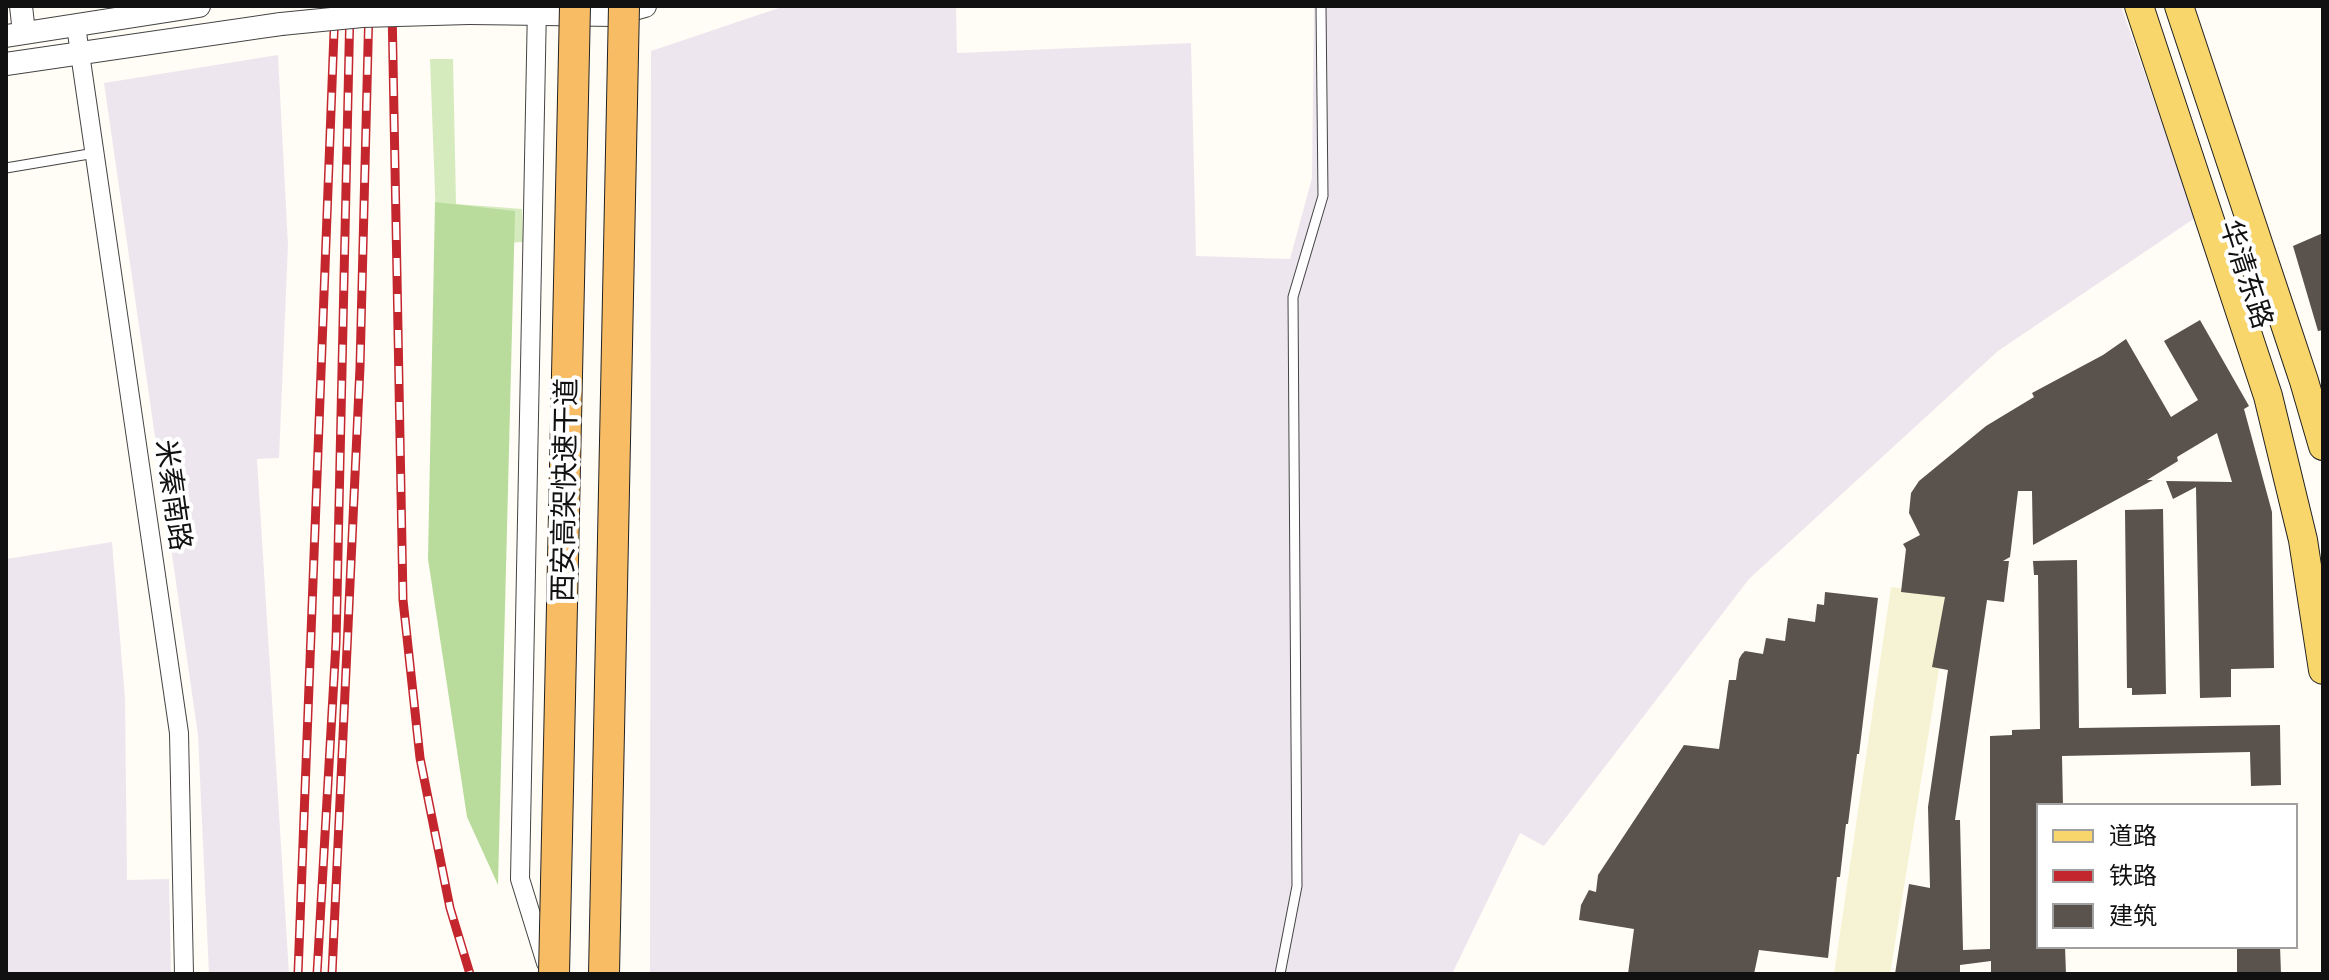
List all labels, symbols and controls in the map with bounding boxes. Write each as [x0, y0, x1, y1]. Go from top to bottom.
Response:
street label: 华清东路 [2214, 215, 2283, 333]
street label: 西安高架快速干道 [542, 378, 583, 602]
street label: 米秦南路 [149, 437, 202, 553]
legend [2037, 804, 2297, 948]
text: 道路 [2109, 818, 2157, 850]
text: 铁路 [2109, 858, 2157, 890]
text: 建筑 [2109, 898, 2157, 930]

